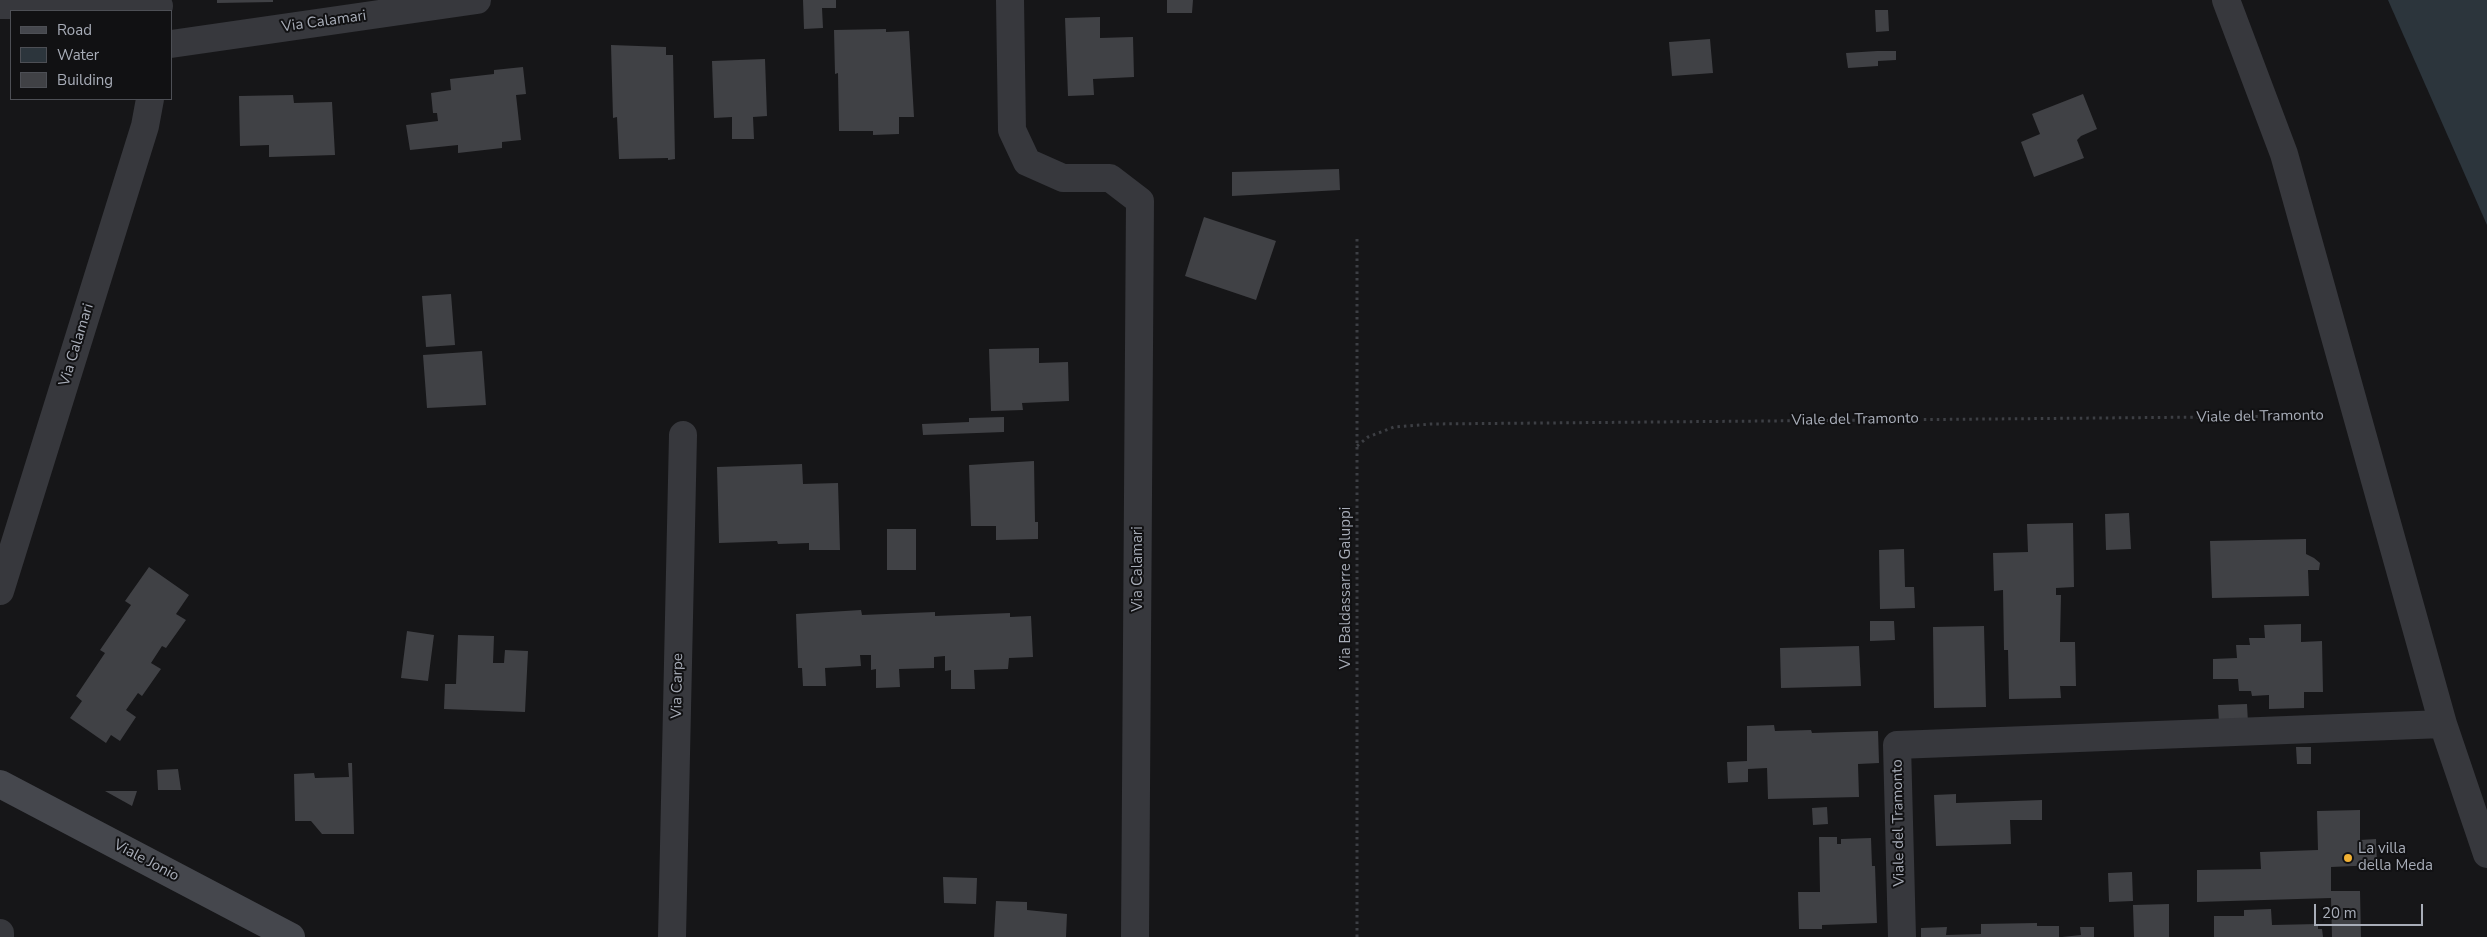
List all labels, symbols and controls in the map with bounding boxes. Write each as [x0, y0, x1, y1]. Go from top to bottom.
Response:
street label: Via Calamari [280, 7, 368, 37]
legend [10, 10, 172, 100]
text: Road [57, 20, 92, 40]
text: Water [57, 45, 99, 65]
text: Building [57, 70, 113, 90]
street label: Via Calamari [56, 302, 98, 388]
street label: Viale del Tramonto [2196, 407, 2324, 427]
street label: Viale del Tramonto [1791, 410, 1919, 430]
street label: Via Baldassarre Galuppi [1337, 507, 1355, 669]
street label: Via Calamari [1129, 526, 1147, 612]
street label: Via Carpe [668, 653, 688, 719]
street label: Viale del Tramonto [1889, 759, 1909, 887]
street label: Viale Jonio [110, 836, 182, 886]
place label: La villa della Meda [2358, 840, 2433, 875]
marker: La villa della Meda [2342, 852, 2354, 864]
scale bar [2317, 894, 2426, 926]
text: 20 m [2322, 903, 2357, 923]

